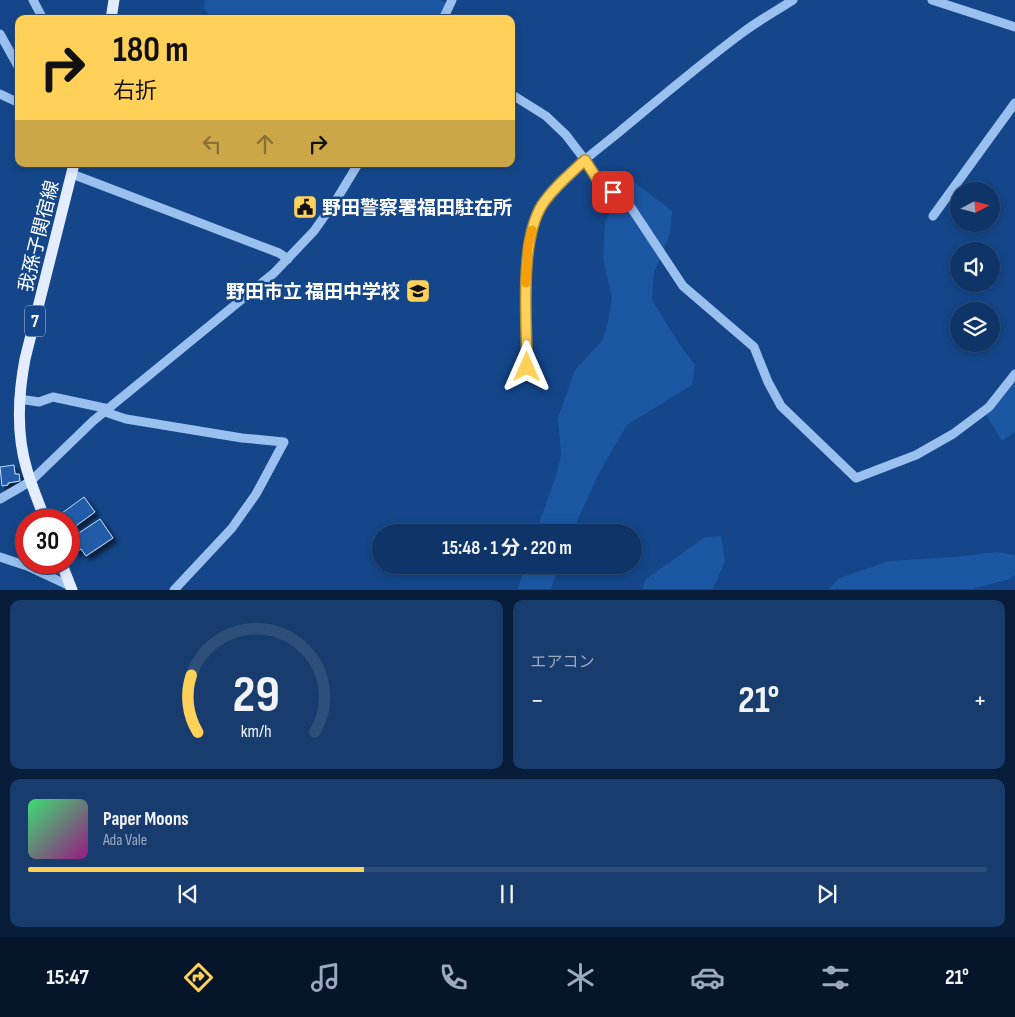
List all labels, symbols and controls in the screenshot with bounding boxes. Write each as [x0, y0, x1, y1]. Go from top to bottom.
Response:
text: 180 m [113, 29, 189, 72]
icon: right [30, 35, 95, 100]
text: 右折 [113, 78, 157, 105]
icon: left [198, 130, 226, 158]
icon: ahead [251, 130, 279, 158]
icon: right [304, 130, 332, 158]
pin [592, 171, 634, 213]
street label: 我孫子関宿線 [15, 178, 64, 294]
icon: arrive [599, 178, 627, 206]
north arrow [950, 182, 1000, 232]
map controls [950, 182, 1000, 352]
public building icon: 野田警察署福田駐在所 [292, 194, 318, 220]
place label: 野田警察署福田駐在所 [322, 197, 512, 220]
button: sound [950, 242, 1000, 292]
school or university icon: 野田市立 福田中学校 [405, 278, 431, 304]
place label: 野田市立 福田中学校 [226, 281, 400, 304]
button: layers [950, 302, 1000, 352]
road number: 7 [25, 306, 45, 336]
position arrow [500, 340, 552, 392]
speed limit sign: 30 [15, 509, 80, 574]
text: 15:48 · 1 分 · 220 m [442, 537, 572, 560]
text: エアコン [531, 653, 595, 672]
text: 29 [233, 664, 280, 727]
text: 21° [738, 678, 779, 723]
text: − [531, 684, 544, 717]
text: + [973, 684, 987, 717]
text: km/h [241, 721, 272, 742]
text: Paper Moons [103, 808, 189, 831]
text: Ada Vale [103, 831, 147, 850]
icon: previous [174, 880, 202, 908]
icon: pause [493, 880, 521, 908]
icon: next [813, 880, 841, 908]
icon: directions [181, 960, 216, 995]
icon: music [308, 960, 343, 995]
icon: phone [436, 960, 471, 995]
icon: climate [563, 960, 598, 995]
icon: car [690, 960, 725, 995]
icon: filters [818, 960, 853, 995]
text: 15:47 [46, 964, 89, 991]
text: 21° [945, 964, 969, 991]

